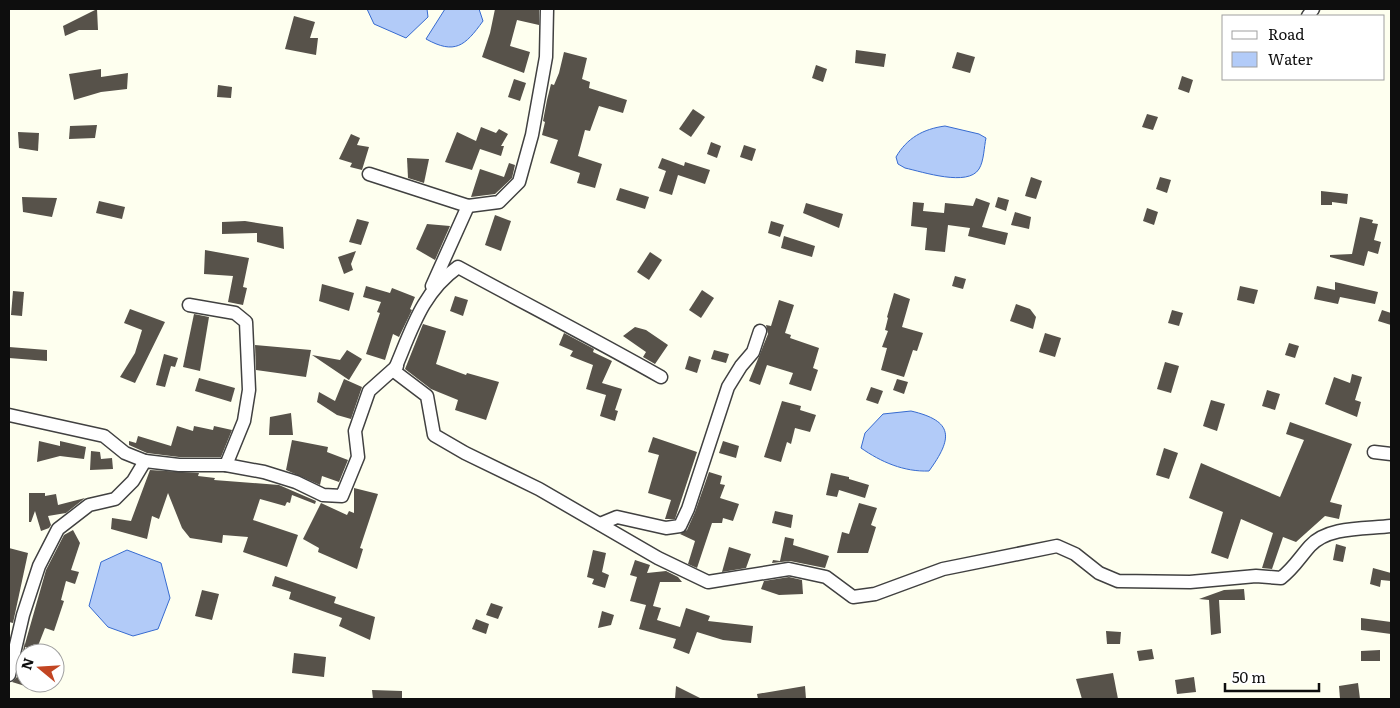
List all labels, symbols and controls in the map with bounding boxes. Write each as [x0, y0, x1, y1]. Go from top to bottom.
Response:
legend [1222, 15, 1385, 80]
text: Road [1268, 22, 1304, 45]
text: Water [1268, 47, 1313, 70]
north arrow [15, 643, 65, 693]
text: N [15, 655, 38, 672]
scale bar [1225, 660, 1319, 692]
text: 50 m [1232, 665, 1266, 688]

